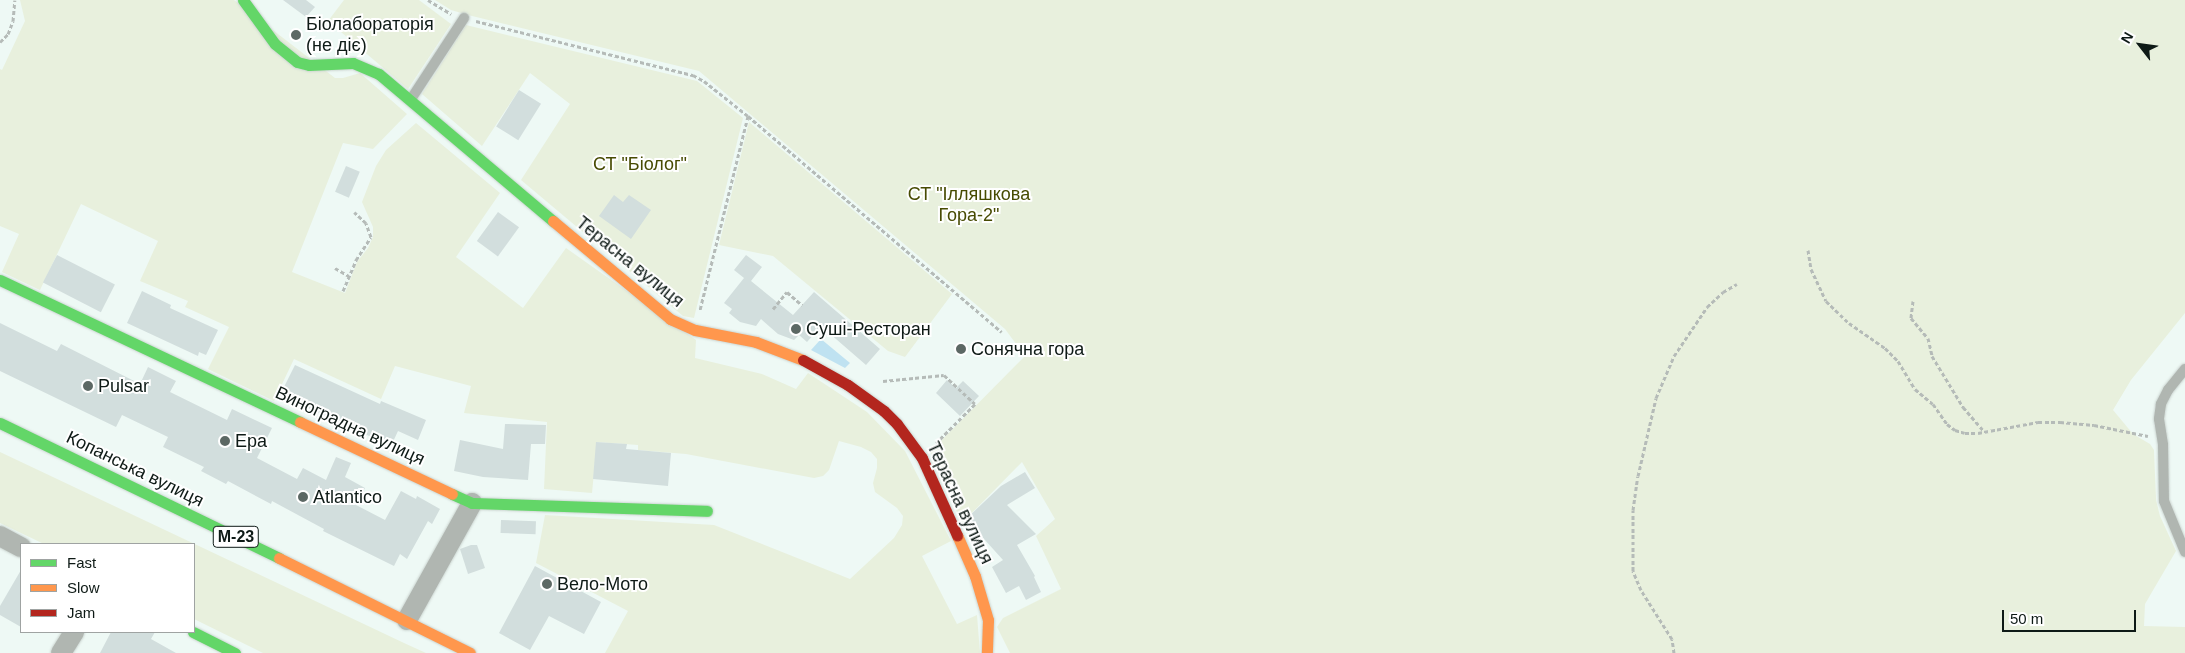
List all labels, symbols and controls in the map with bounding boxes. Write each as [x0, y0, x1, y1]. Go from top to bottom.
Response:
place label: Біолабораторія (не діє) [306, 14, 434, 56]
north arrow [2115, 20, 2165, 70]
marker: Біолабораторія (не діє) [290, 29, 302, 41]
text: N [2118, 29, 2136, 46]
park label: СТ "Біолог" [593, 153, 687, 175]
park label: СТ "Ілляшкова Гора-2" [908, 184, 1030, 226]
street label: Терасна вулиця [572, 212, 688, 312]
place label: Суші-Ресторан [806, 318, 931, 340]
marker: Суші-Ресторан [790, 323, 802, 335]
place label: Сонячна гора [971, 338, 1084, 360]
marker: Сонячна гора [955, 343, 967, 355]
place label: Pulsar [98, 375, 149, 397]
marker: Pulsar [82, 380, 94, 392]
street label: Виноградна вулиця [272, 382, 428, 470]
street label: Копанська вулиця [63, 426, 207, 512]
place label: Ера [235, 430, 267, 452]
marker: Ера [219, 435, 231, 447]
street label: Терасна вулиця [922, 438, 998, 568]
place label: Atlantico [313, 486, 382, 508]
marker: Atlantico [297, 491, 309, 503]
road number: М-23 [212, 524, 260, 550]
legend [20, 543, 195, 633]
text: Fast [67, 554, 96, 571]
place label: Вело-Мото [557, 573, 648, 595]
marker: Вело-Мото [541, 578, 553, 590]
text: Slow [67, 579, 100, 596]
scale bar [2005, 600, 2139, 632]
text: Jam [67, 604, 95, 621]
text: 50 m [2010, 610, 2043, 627]

